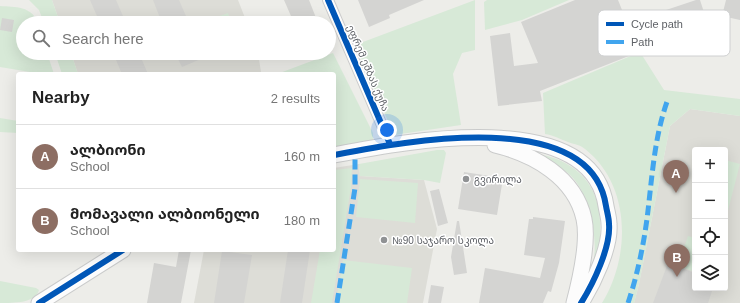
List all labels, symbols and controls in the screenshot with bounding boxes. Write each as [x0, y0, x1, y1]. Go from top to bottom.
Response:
legend [598, 10, 730, 56]
search box [16, 16, 336, 60]
text: Cycle path [631, 18, 683, 30]
street label: ეფრემ ეშბას ქუჩა [344, 23, 391, 113]
icon: search [30, 27, 52, 49]
text: Search here [62, 30, 144, 47]
text: Path [631, 36, 654, 48]
text: Nearby [32, 88, 90, 107]
text: 2 results [271, 91, 320, 106]
your location [377, 120, 397, 140]
text: ალბიონი [70, 141, 146, 158]
map controls [692, 147, 728, 291]
button: + [692, 147, 728, 183]
text: A [40, 149, 50, 164]
text: 160 m [284, 149, 320, 164]
text: School [70, 159, 110, 174]
pin: A [663, 160, 689, 193]
marker: გვირილა [461, 174, 471, 184]
place label: გვირილა [474, 174, 522, 186]
button: − [692, 183, 728, 219]
text: მომავალი ალბიონელი [70, 205, 260, 222]
text: B [40, 213, 50, 228]
text: 180 m [284, 213, 320, 228]
button: locate [692, 219, 728, 255]
text: School [70, 223, 110, 238]
marker: №90 საჯარო სკოლა [379, 235, 389, 245]
place label: №90 საჯარო სკოლა [392, 235, 494, 247]
pin: B [664, 244, 690, 277]
button: layers [692, 255, 728, 291]

